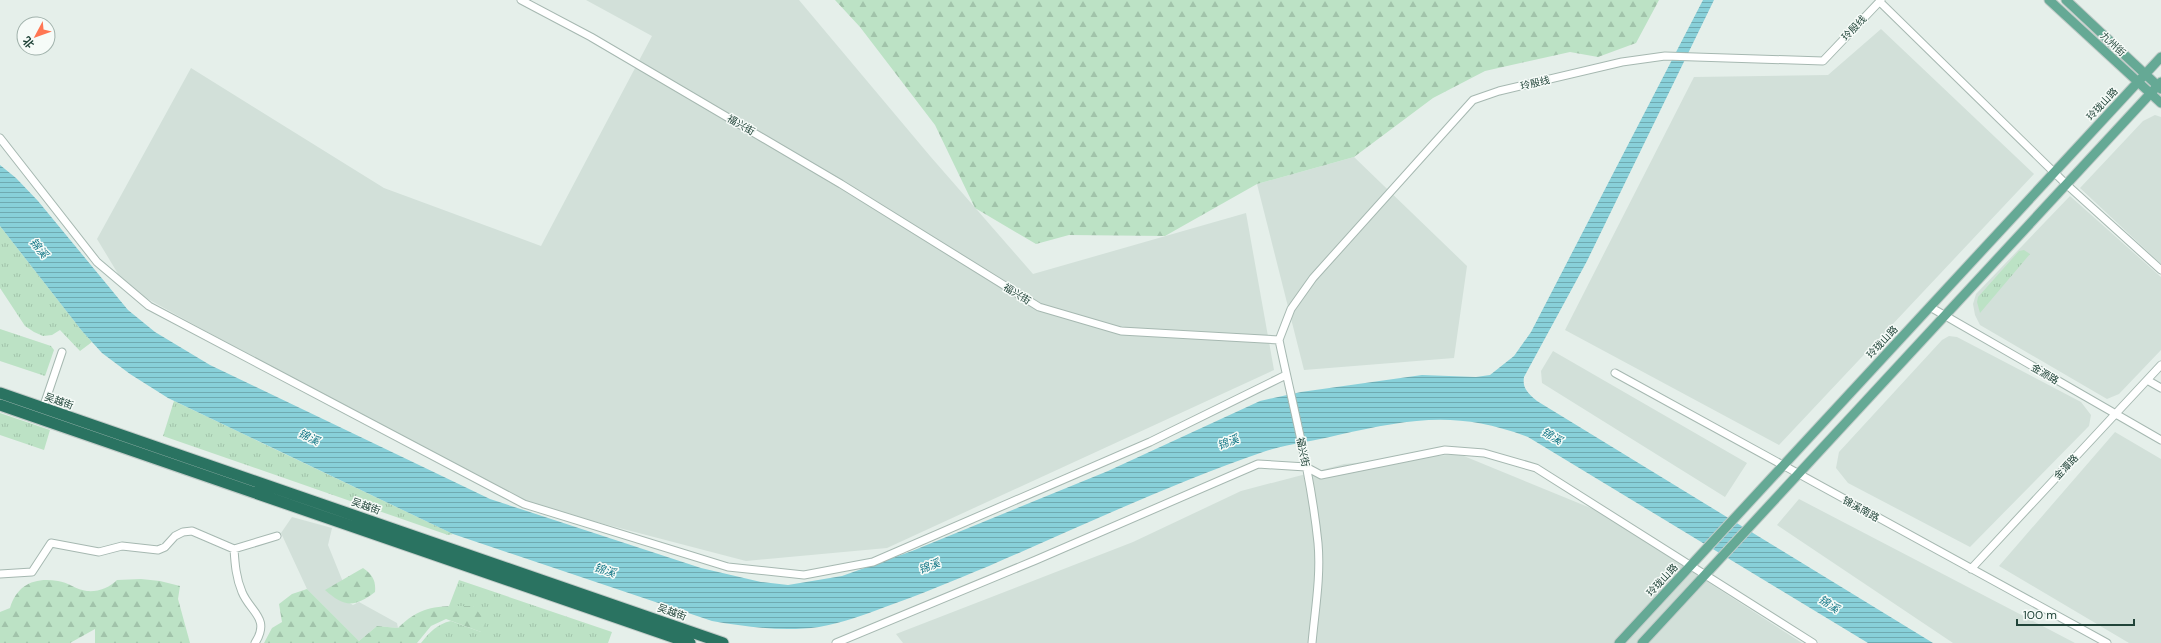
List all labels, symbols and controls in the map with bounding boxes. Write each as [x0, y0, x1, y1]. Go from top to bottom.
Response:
street label: 玲殷线 [1839, 13, 1869, 43]
north arrow [16, 16, 56, 56]
street label: 九州街 [2098, 29, 2128, 59]
text: 北 [20, 34, 37, 51]
street label: 玲殷线 [1519, 73, 1551, 93]
street label: 玲珑山路 [2084, 85, 2120, 123]
street label: 福兴街 [725, 112, 757, 138]
water label: 锦溪 [27, 235, 52, 262]
street label: 福兴街 [1001, 281, 1033, 307]
street label: 玲珑山路 [1864, 323, 1900, 361]
street label: 金源路 [2029, 361, 2061, 387]
street label: 吴越街 [43, 390, 75, 412]
water label: 锦溪 [1539, 424, 1566, 448]
water label: 锦溪 [296, 426, 323, 448]
water label: 锦溪 [1215, 431, 1242, 453]
street label: 福兴街 [1294, 436, 1312, 468]
street label: 金潭路 [2051, 452, 2081, 482]
street label: 锦溪南路 [1840, 494, 1882, 524]
street label: 吴越街 [350, 495, 382, 517]
water label: 锦溪 [916, 555, 943, 576]
water label: 锦溪 [592, 560, 619, 580]
street label: 玲珑山路 [1644, 561, 1680, 599]
water label: 锦溪 [1816, 592, 1843, 616]
street label: 吴越街 [656, 601, 688, 623]
scale bar [2017, 601, 2134, 627]
text: 100 m [2023, 607, 2057, 623]

